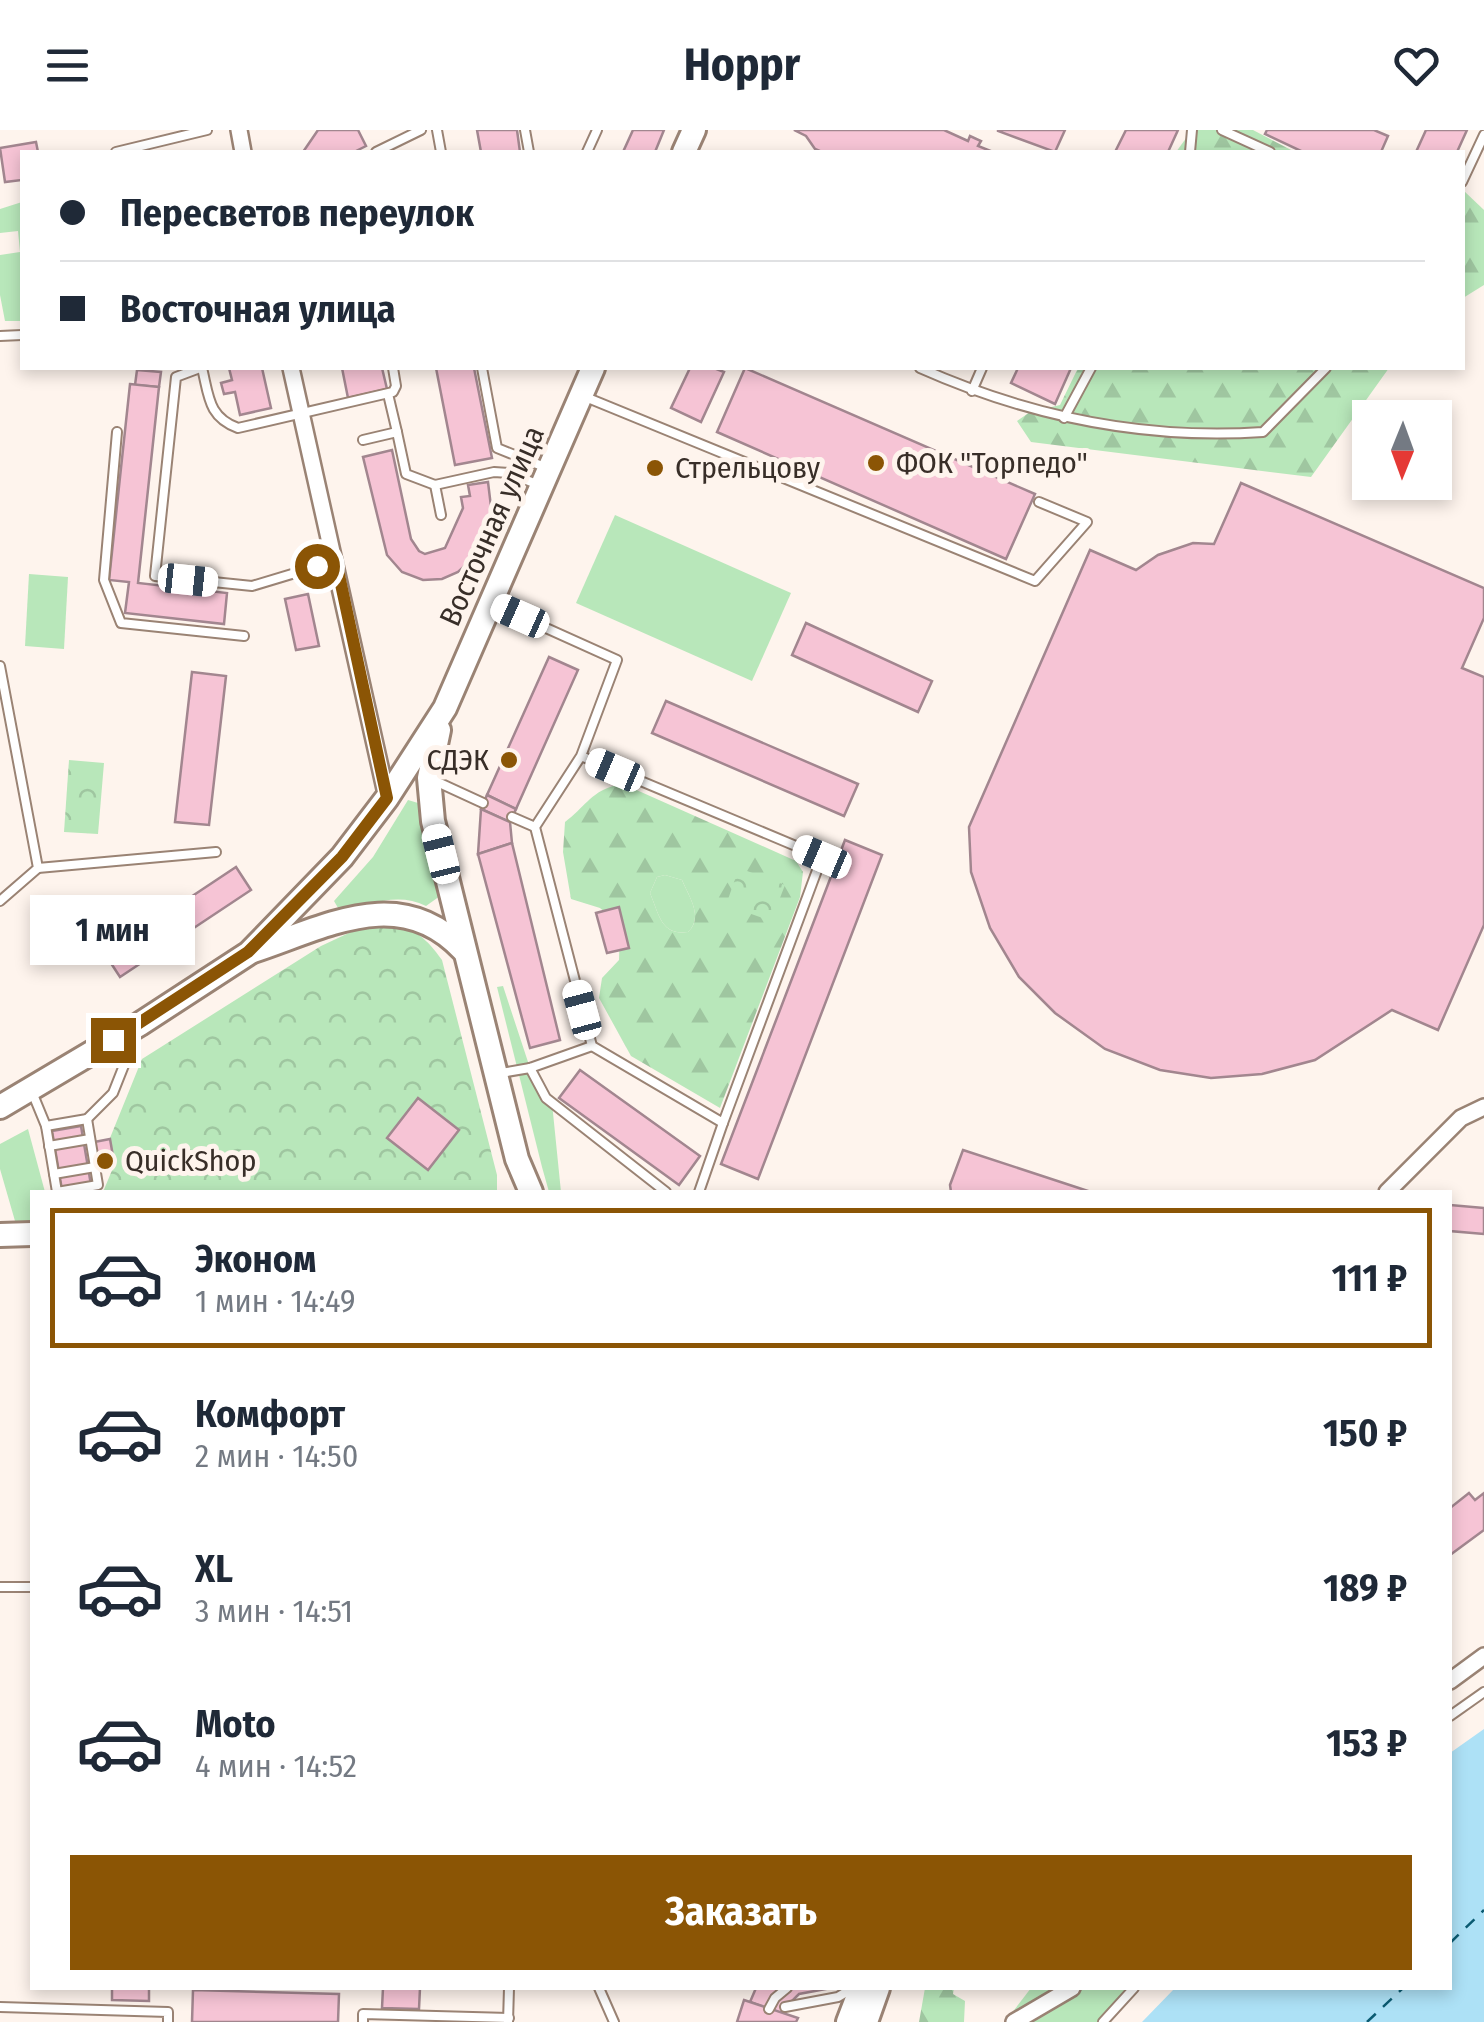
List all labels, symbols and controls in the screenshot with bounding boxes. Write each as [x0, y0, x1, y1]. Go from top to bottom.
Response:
icon: menu [40, 38, 95, 93]
text: Hoppr [684, 38, 800, 92]
icon: heart [1389, 38, 1444, 93]
text: Пересветов переулок [120, 190, 474, 236]
text: Восточная улица [120, 286, 396, 332]
north arrow [1352, 400, 1452, 500]
map controls [1352, 400, 1452, 500]
street label: Восточная улица [432, 421, 552, 631]
place label: ФОК "Торпедо" [896, 445, 1088, 481]
place label: Стрельцову [675, 450, 821, 486]
marker: ФОК "Торпедо" [865, 452, 887, 474]
marker: Стрельцову [644, 457, 666, 479]
route start [295, 544, 340, 589]
car [157, 562, 219, 598]
car [486, 590, 554, 642]
place label: СДЭК [427, 742, 489, 778]
car [582, 744, 648, 796]
marker: СДЭК [498, 749, 520, 771]
car [419, 821, 463, 887]
car [789, 831, 855, 883]
callout: 1 мин [31, 895, 196, 965]
text: 1 мин [76, 911, 149, 949]
car [560, 977, 604, 1043]
route end [91, 1018, 136, 1063]
place label: QuickShop [125, 1143, 256, 1179]
marker: QuickShop [94, 1150, 116, 1172]
icon: car [75, 1233, 165, 1323]
text: Эконом [195, 1236, 316, 1282]
text: 111 ₽ [1332, 1255, 1407, 1301]
text: 1 мин · 14:49 [195, 1282, 356, 1320]
icon: car [75, 1388, 165, 1478]
text: Комфорт [195, 1391, 345, 1437]
text: 150 ₽ [1323, 1410, 1407, 1456]
text: 2 мин · 14:50 [195, 1437, 358, 1475]
icon: car [75, 1543, 165, 1633]
text: XL [195, 1546, 233, 1592]
text: 189 ₽ [1323, 1565, 1407, 1611]
text: 3 мин · 14:51 [195, 1592, 353, 1630]
icon: car [75, 1698, 165, 1788]
text: Moto [195, 1701, 276, 1747]
text: 153 ₽ [1326, 1720, 1407, 1766]
text: 4 мин · 14:52 [195, 1747, 357, 1785]
button: Заказать [70, 1855, 1412, 1970]

